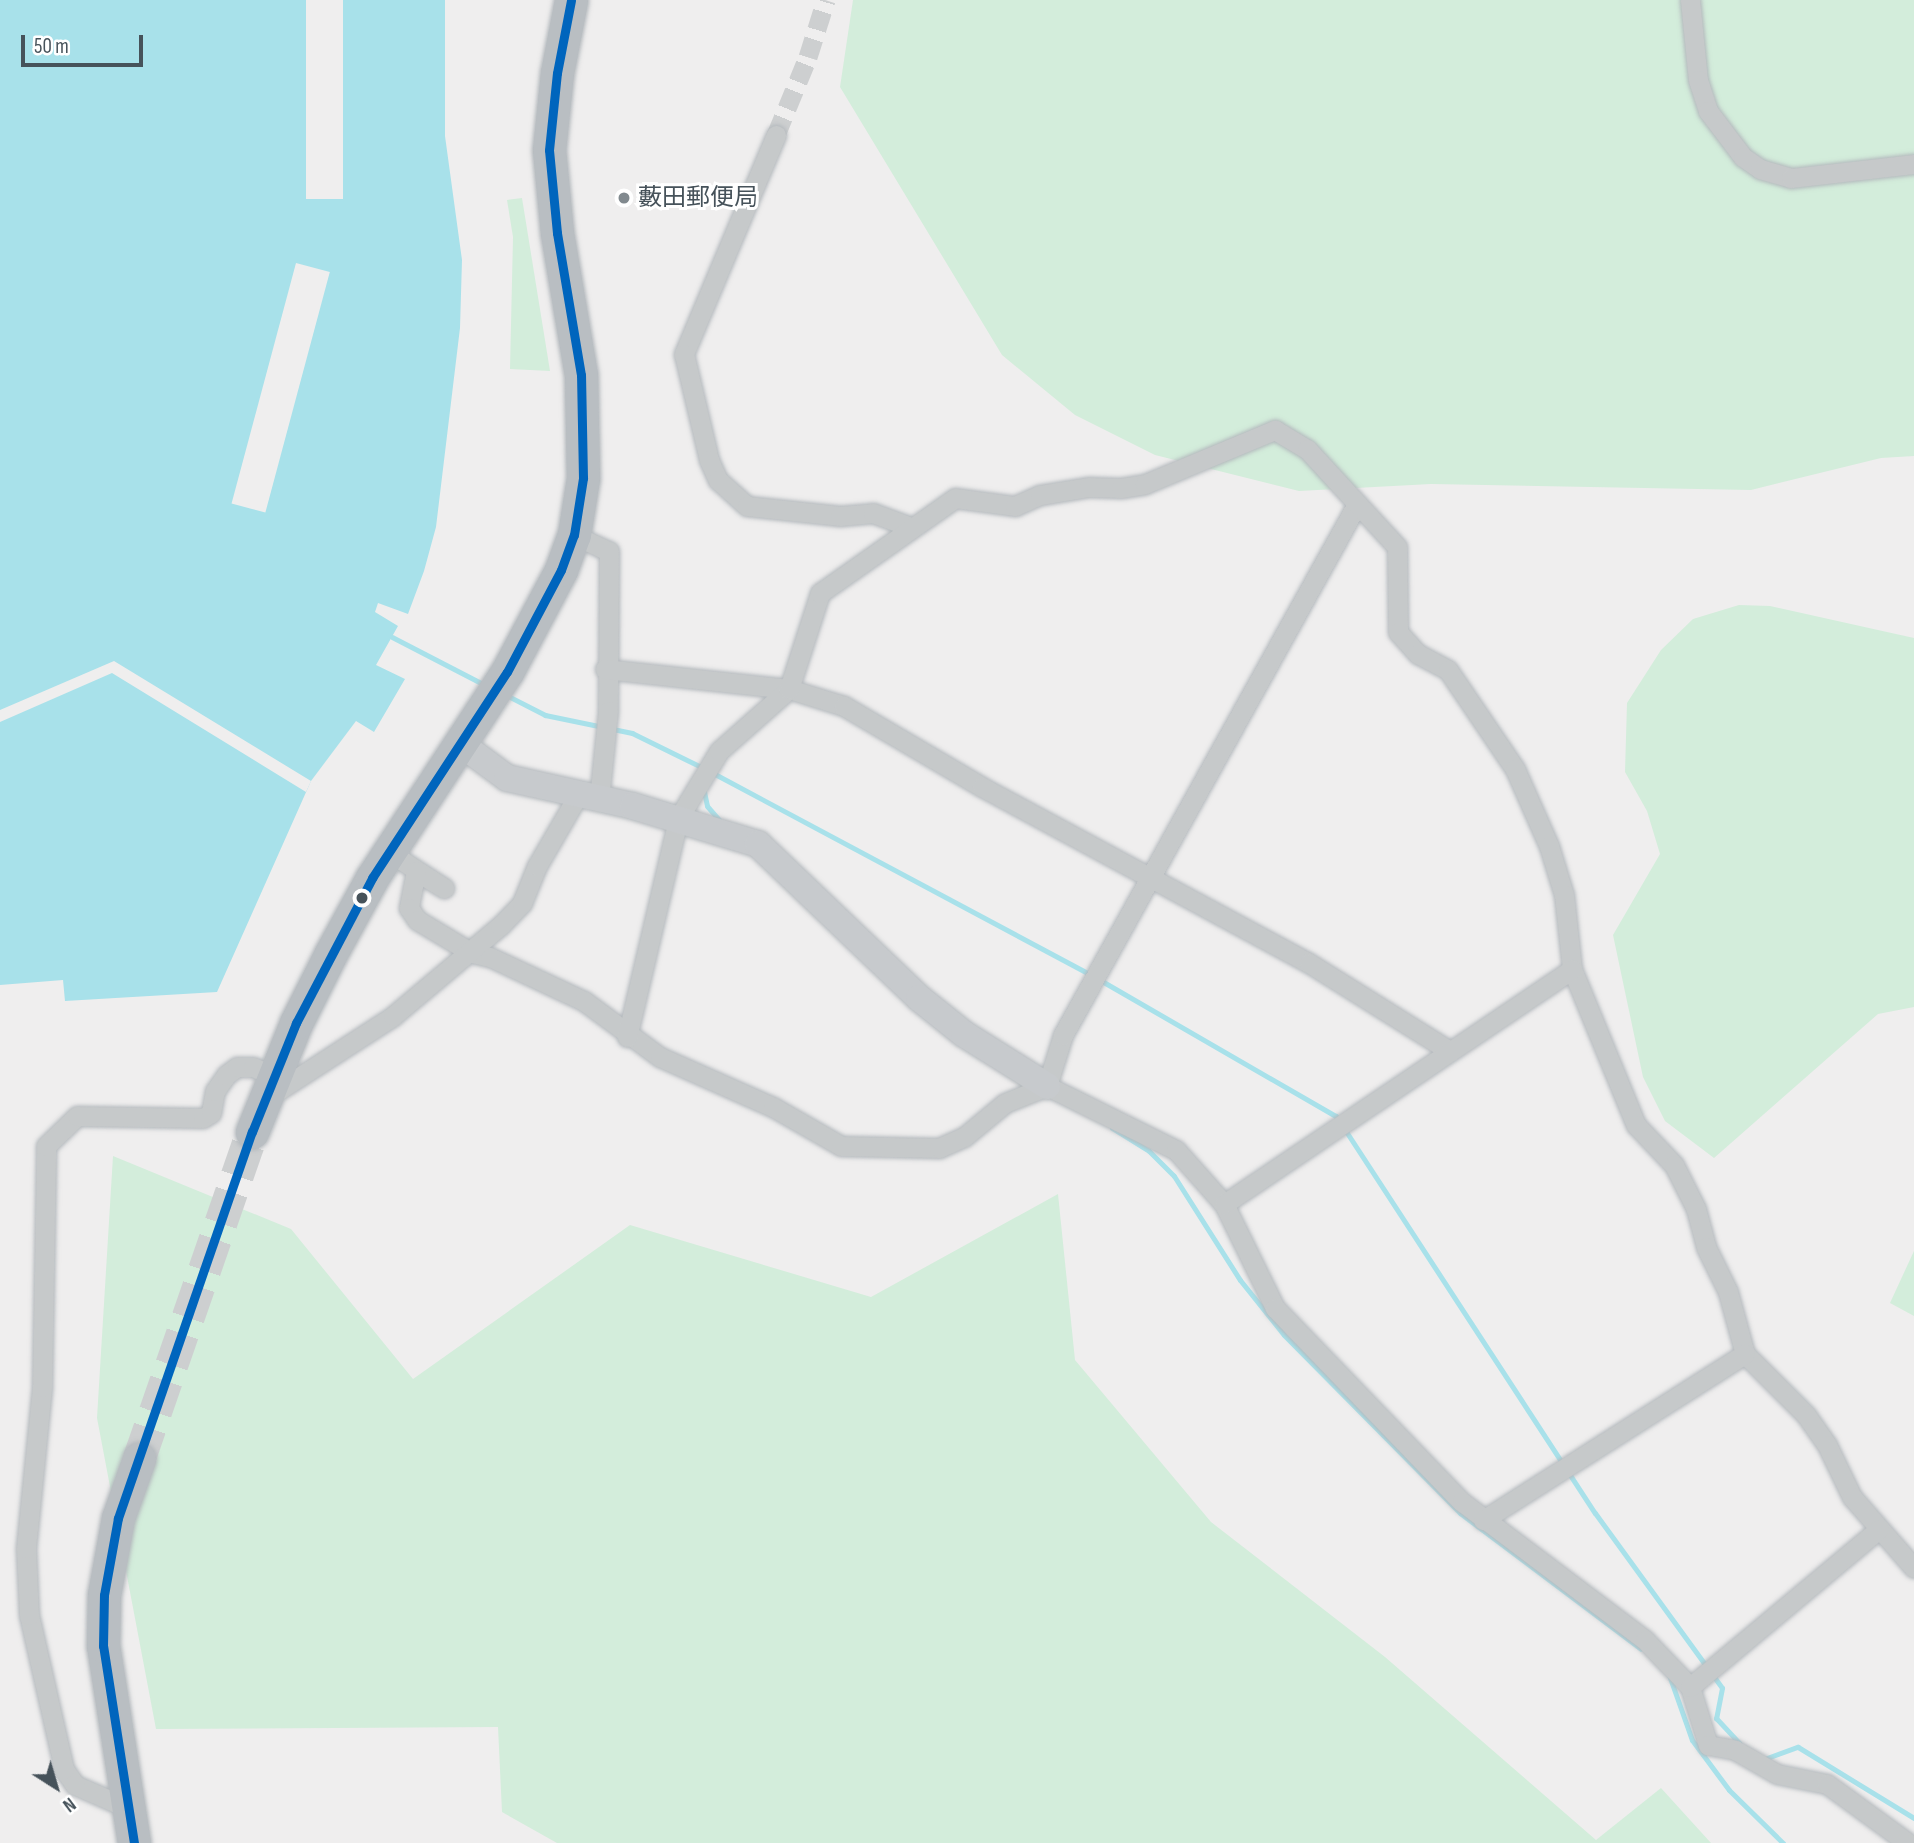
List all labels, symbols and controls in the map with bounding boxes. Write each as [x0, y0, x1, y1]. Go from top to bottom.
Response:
scale bar [24, 21, 147, 65]
text: 50 m [34, 34, 69, 59]
place label: 藪田郵便局 [638, 184, 758, 212]
marker: 藪田郵便局 [616, 190, 632, 206]
unlabelled marker [355, 891, 369, 905]
north arrow [21, 1752, 91, 1822]
text: N [58, 1792, 80, 1816]

